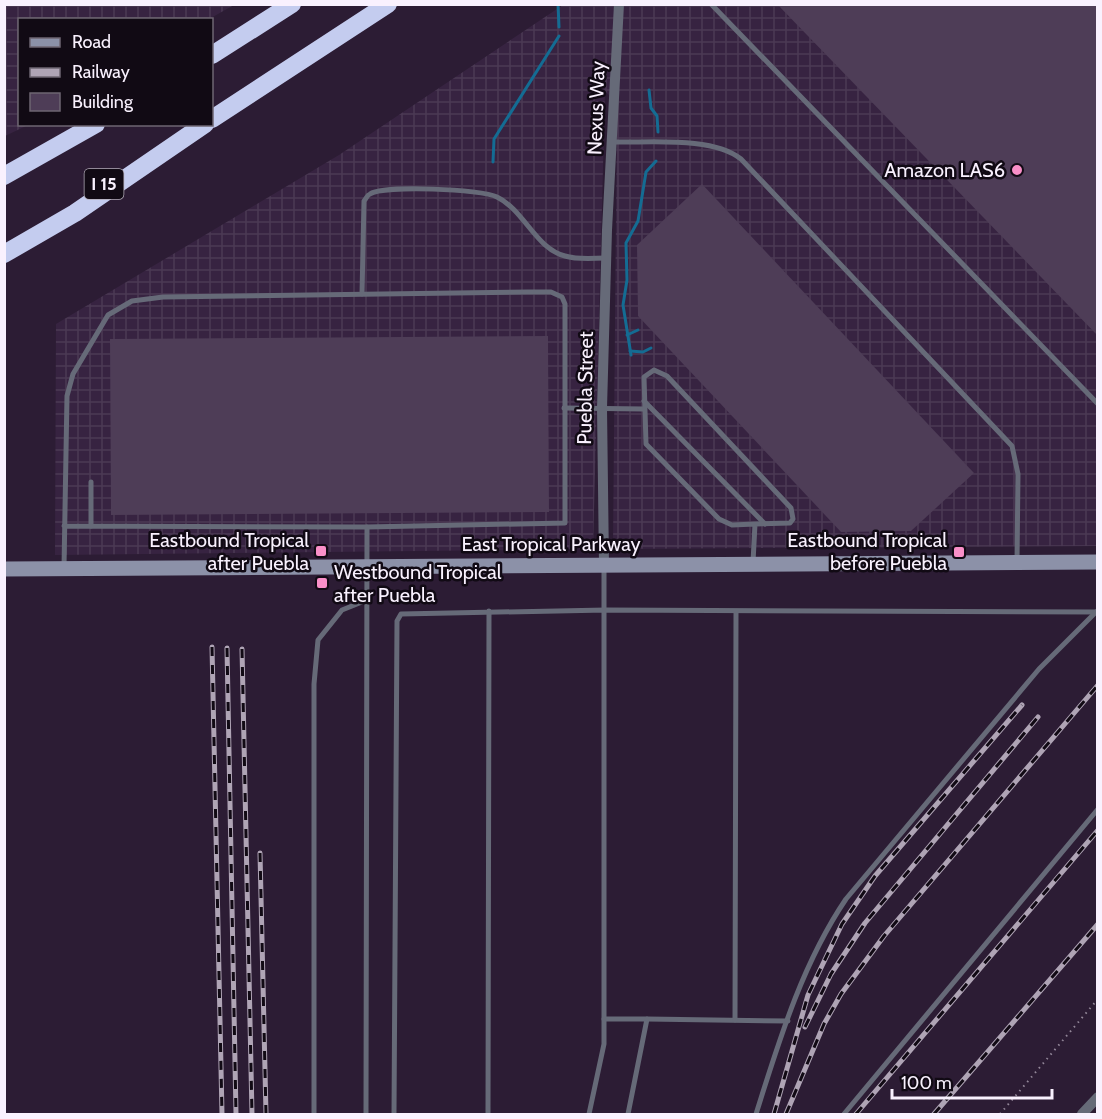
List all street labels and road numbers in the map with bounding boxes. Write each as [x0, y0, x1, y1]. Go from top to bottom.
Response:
street label: Nexus Way [582, 61, 610, 155]
road number: I 15 [84, 169, 124, 199]
street label: Puebla Street [572, 331, 598, 445]
street label: East Tropical Parkway [461, 532, 641, 556]

